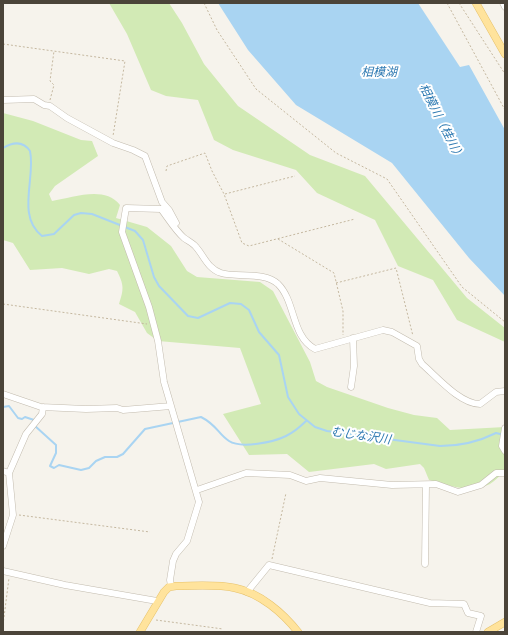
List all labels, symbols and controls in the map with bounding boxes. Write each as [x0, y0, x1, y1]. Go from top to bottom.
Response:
water label: 相模湖 [361, 66, 397, 80]
water label: 相模川（桂川） [416, 81, 466, 163]
water label: むじな沢川 [330, 425, 392, 447]

